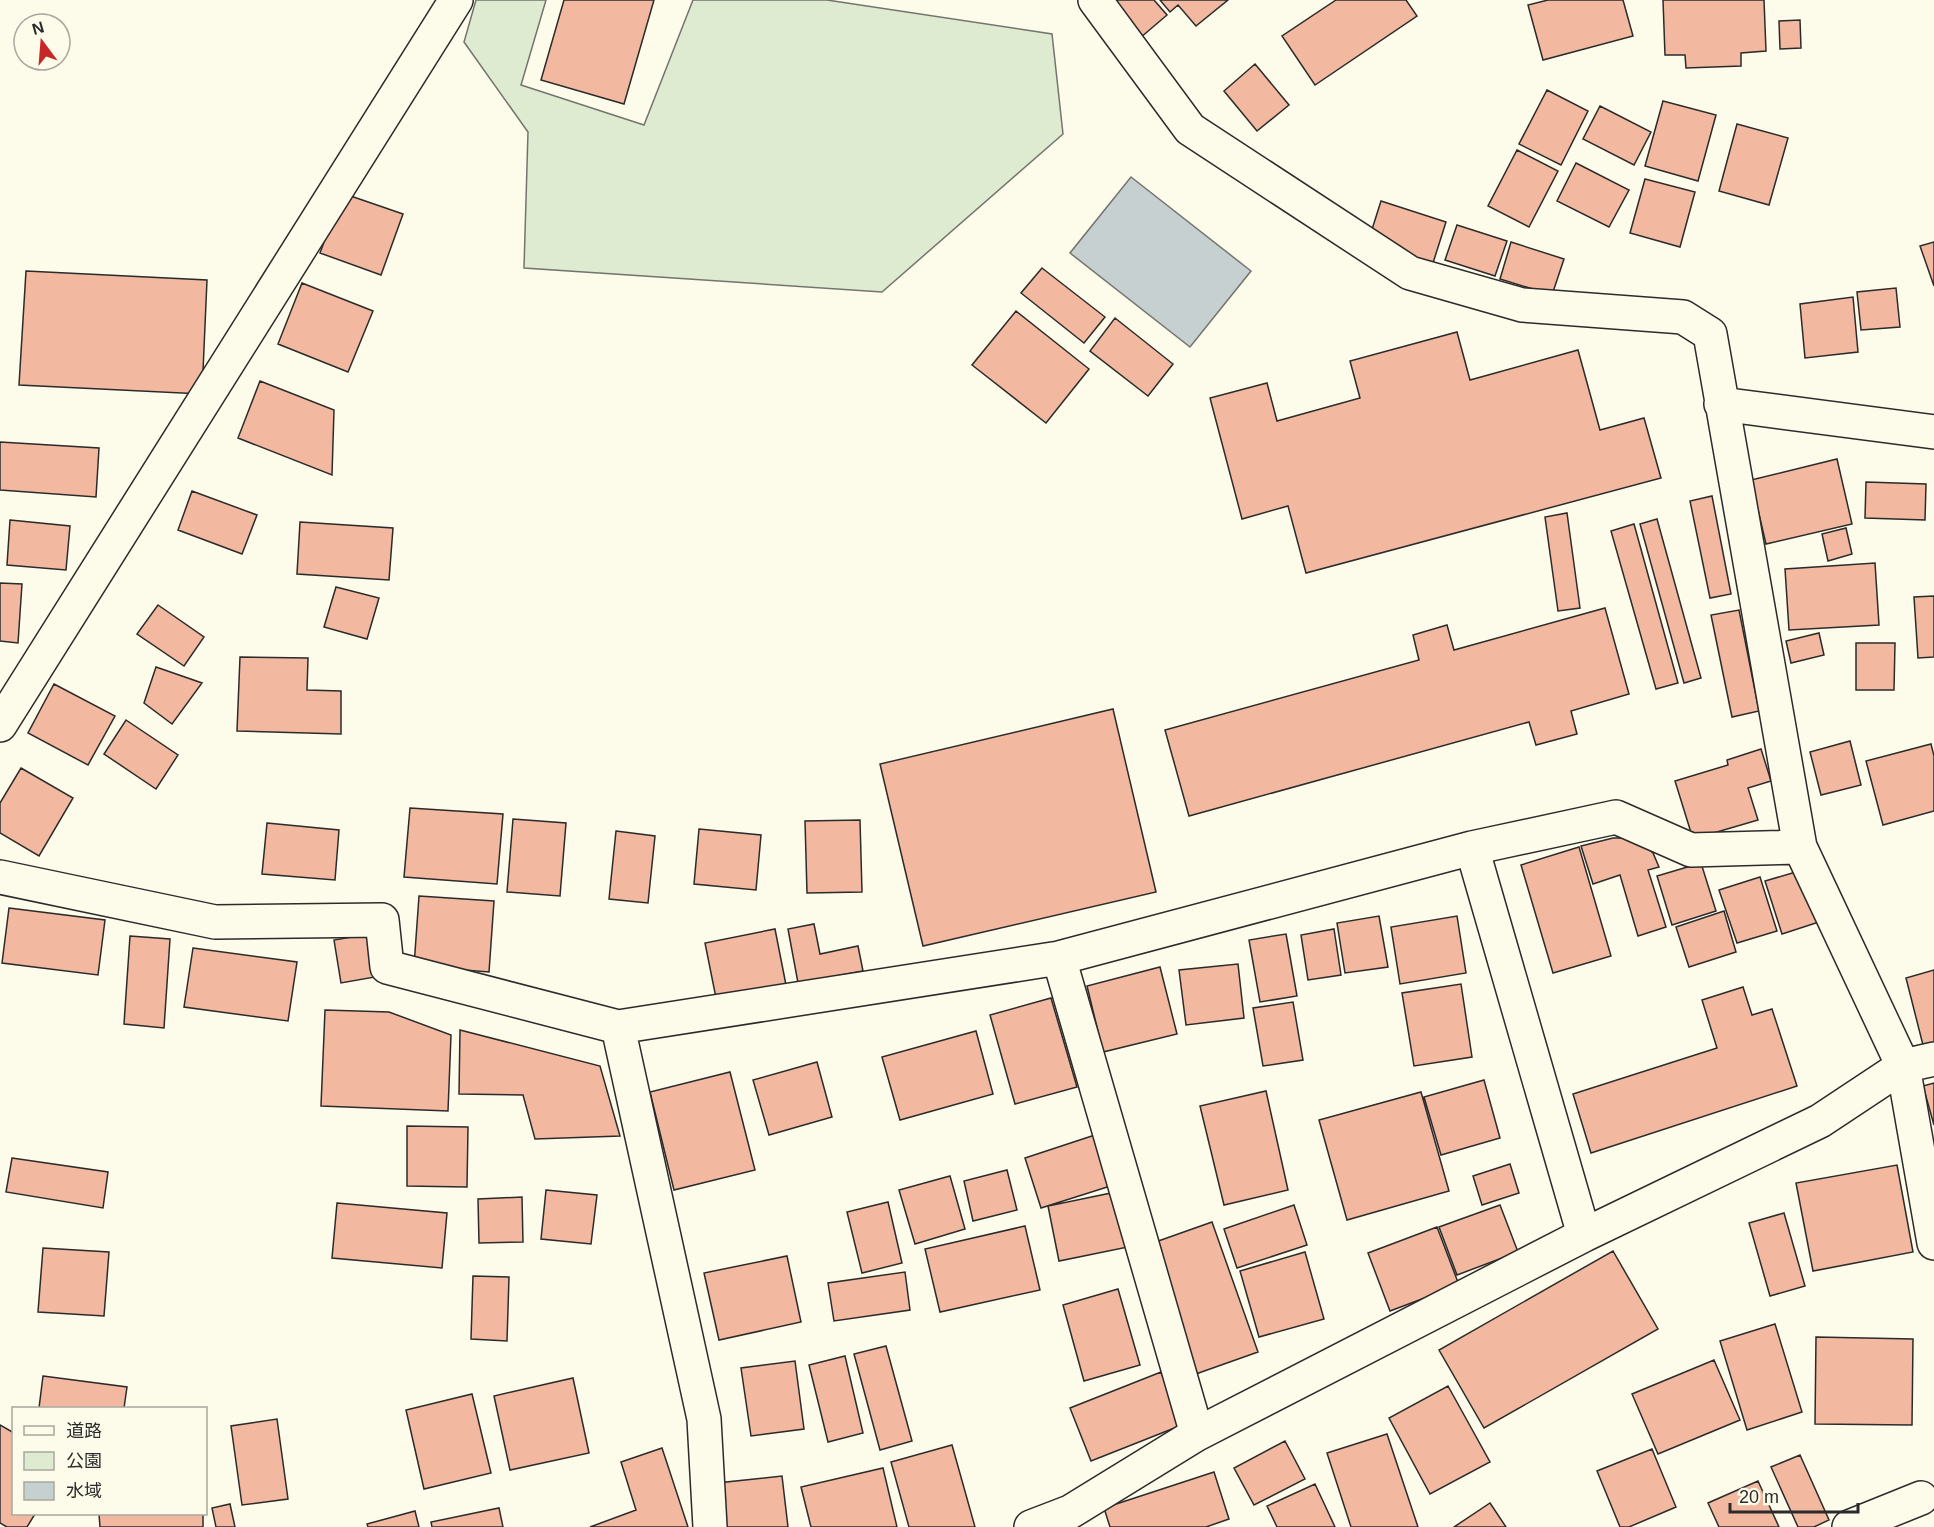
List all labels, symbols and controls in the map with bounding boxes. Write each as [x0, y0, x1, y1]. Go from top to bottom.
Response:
north arrow [12, 12, 72, 72]
text: N [30, 18, 46, 38]
legend [12, 1407, 207, 1515]
text: 道路 [66, 1421, 102, 1441]
text: 公園 [66, 1451, 102, 1471]
scale bar [1730, 1476, 1858, 1514]
text: 水域 [66, 1481, 102, 1501]
text: 20 m [1739, 1487, 1779, 1507]

